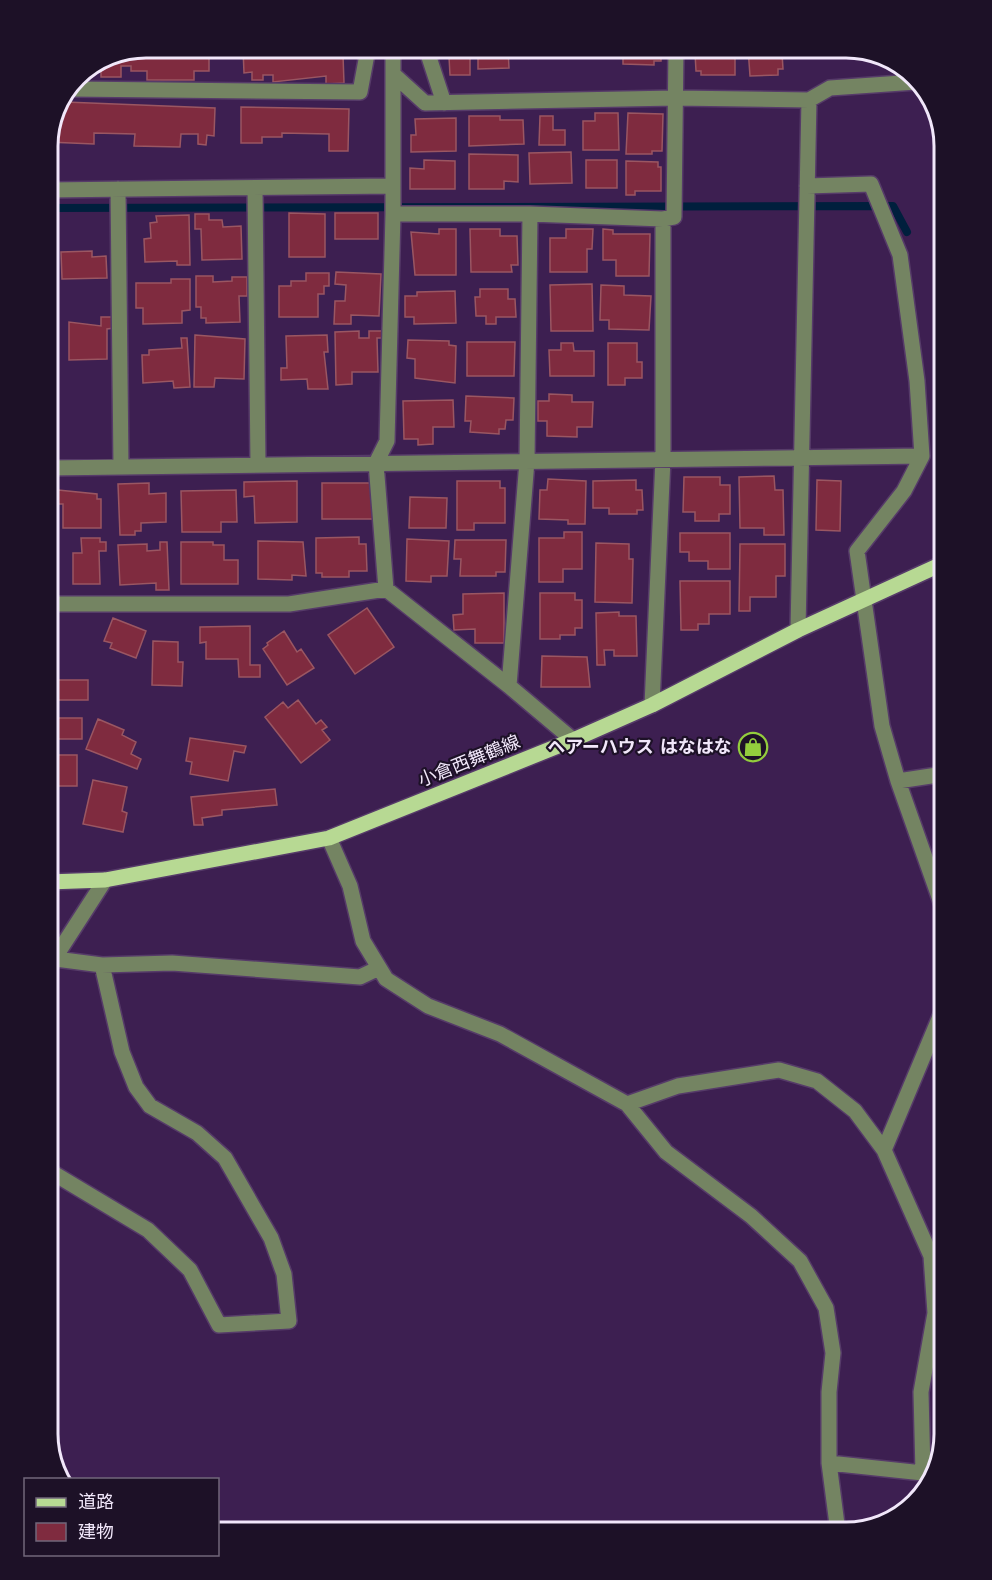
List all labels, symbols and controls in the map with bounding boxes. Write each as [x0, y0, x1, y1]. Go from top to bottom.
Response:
street label: 小倉西舞鶴線 [415, 731, 523, 791]
shop icon: ヘアーハウス はなはな [737, 731, 769, 763]
place label: ヘアーハウス はなはな [547, 736, 732, 757]
legend [24, 1478, 219, 1556]
text: 道路 [78, 1491, 114, 1512]
text: 建物 [78, 1521, 114, 1542]

